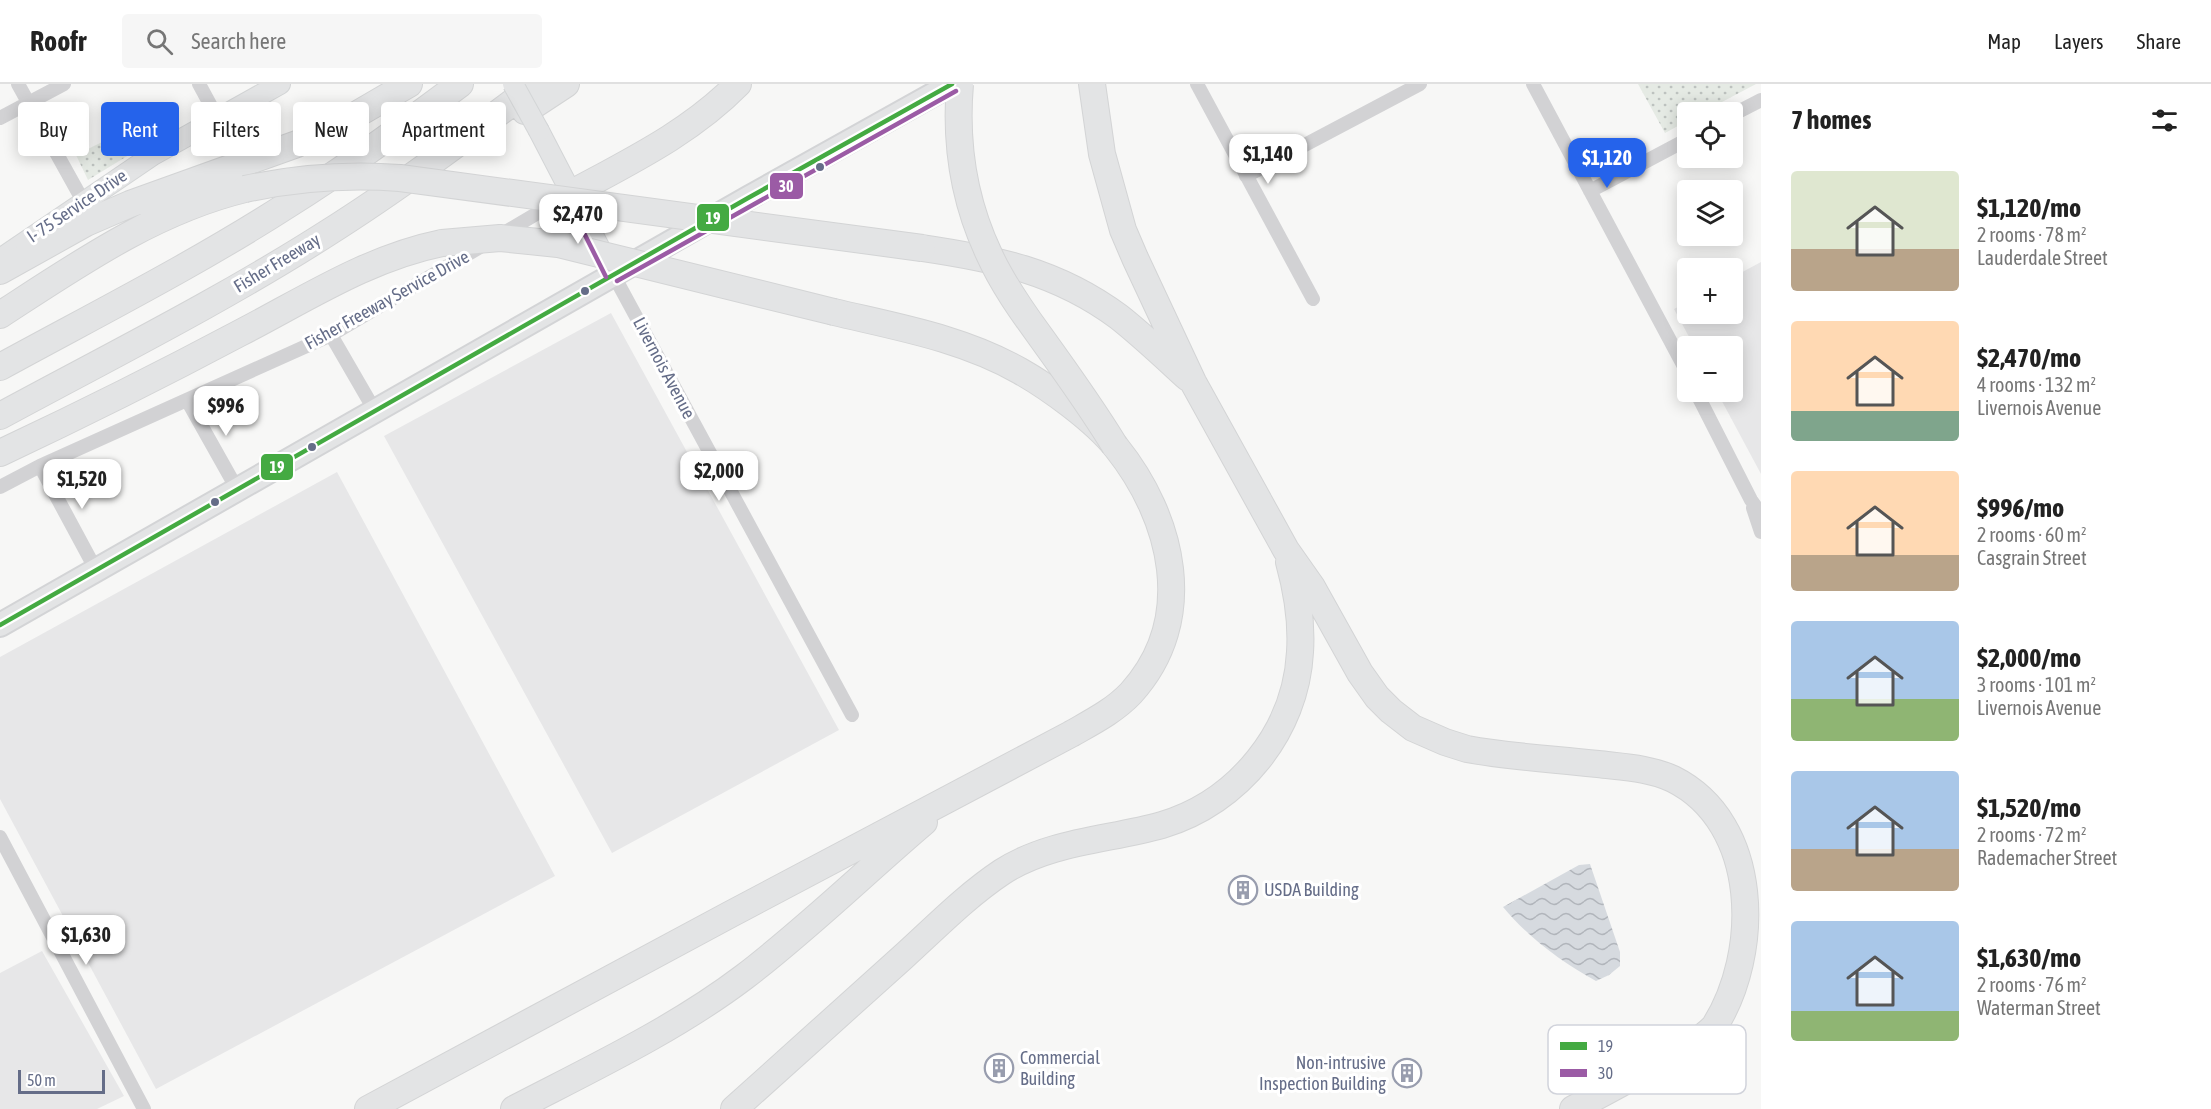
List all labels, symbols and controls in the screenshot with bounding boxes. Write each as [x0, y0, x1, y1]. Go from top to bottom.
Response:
search box [122, 14, 542, 68]
text: Roofr [30, 25, 86, 57]
icon: search [143, 25, 176, 58]
text: Search here [191, 28, 286, 54]
text: Map [1987, 29, 2021, 53]
text: Layers [2054, 29, 2104, 53]
text: Share [2137, 29, 2181, 53]
chip: Buy [18, 102, 89, 156]
chip: Rent [101, 102, 179, 156]
chip: Filters [191, 102, 281, 156]
chip: New [293, 102, 369, 156]
chip: Apartment [381, 102, 506, 156]
map controls [1677, 102, 1743, 402]
button: locate [1677, 102, 1743, 168]
icon: filters [2148, 104, 2181, 137]
text: 7 homes [1791, 105, 1871, 135]
pin: $1,140 [1219, 134, 1317, 185]
pin: $1,120 [1558, 138, 1656, 189]
text: $1,140 [1243, 142, 1293, 165]
text: $1,120 [1582, 146, 1632, 169]
unlabelled marker [814, 161, 826, 173]
street label: I- 75 Service Drive [23, 165, 131, 247]
line badge: 30 [769, 172, 804, 200]
text: 30 [778, 177, 794, 195]
button: layers [1677, 180, 1743, 246]
text: $1,120/mo [1977, 193, 2081, 223]
pin: $2,470 [529, 194, 627, 245]
icon: home [1839, 195, 1911, 267]
text: $2,470 [553, 202, 603, 225]
line badge: 19 [696, 203, 730, 232]
text: 19 [705, 209, 721, 227]
text: 2 rooms · 78 m² [1977, 223, 2087, 246]
street label: Fisher Freeway [230, 229, 324, 297]
street label: Fisher Freeway Service Drive [301, 246, 472, 353]
text: Lauderdale Street [1977, 246, 2108, 269]
button: + [1677, 258, 1743, 324]
unlabelled marker [579, 285, 591, 297]
street label: Livernois Avenue [629, 313, 700, 422]
button: − [1677, 336, 1743, 402]
text: $2,470/mo [1977, 343, 2081, 373]
icon: home [1839, 345, 1911, 417]
text: 4 rooms · 132 m² [1977, 373, 2096, 396]
pin: $996 [190, 386, 262, 437]
text: $996 [208, 394, 244, 417]
text: Livernois Avenue [1977, 396, 2101, 419]
unlabelled marker [306, 441, 318, 453]
pin: $2,000 [670, 451, 768, 502]
line badge: 19 [260, 453, 294, 481]
text: 19 [269, 458, 285, 476]
pin: $1,520 [33, 459, 131, 510]
text: $2,000 [694, 459, 744, 482]
text: $1,520 [57, 467, 107, 490]
text: $996/mo [1977, 493, 2064, 523]
icon: home [1839, 495, 1911, 567]
unlabelled marker [209, 496, 221, 508]
text: 2 rooms · 60 m² [1977, 523, 2087, 546]
text: Casgrain Street [1977, 546, 2087, 569]
text: $2,000/mo [1977, 643, 2081, 673]
icon: home [1839, 645, 1911, 717]
text: 3 rooms · 101 m² [1977, 673, 2096, 696]
text: Livernois Avenue [1977, 696, 2101, 719]
text: $1,520/mo [1977, 793, 2081, 823]
icon: home [1839, 795, 1911, 867]
text: 2 rooms · 72 m² [1977, 823, 2087, 846]
text: Rademacher Street [1977, 846, 2117, 869]
building icon: USDA Building [1227, 874, 1259, 906]
place label: USDA Building [1264, 879, 1359, 900]
pin: $1,630 [37, 915, 135, 966]
text: $1,630 [61, 923, 111, 946]
text: $1,630/mo [1977, 943, 2081, 973]
icon: home [1839, 945, 1911, 1017]
text: 2 rooms · 76 m² [1977, 973, 2087, 996]
text: Waterman Street [1977, 996, 2101, 1019]
legend [1548, 1025, 1746, 1094]
text: 19 [1598, 1037, 1613, 1055]
place label: Commercial Building [1020, 1047, 1100, 1089]
building icon: Commercial Building [983, 1052, 1015, 1084]
place label: Non-intrusive Inspection Building [1259, 1052, 1386, 1094]
building icon: Non-intrusive Inspection Building [1391, 1057, 1423, 1089]
text: 30 [1598, 1064, 1613, 1082]
scale bar [18, 1067, 105, 1094]
text: 50 m [27, 1071, 56, 1089]

